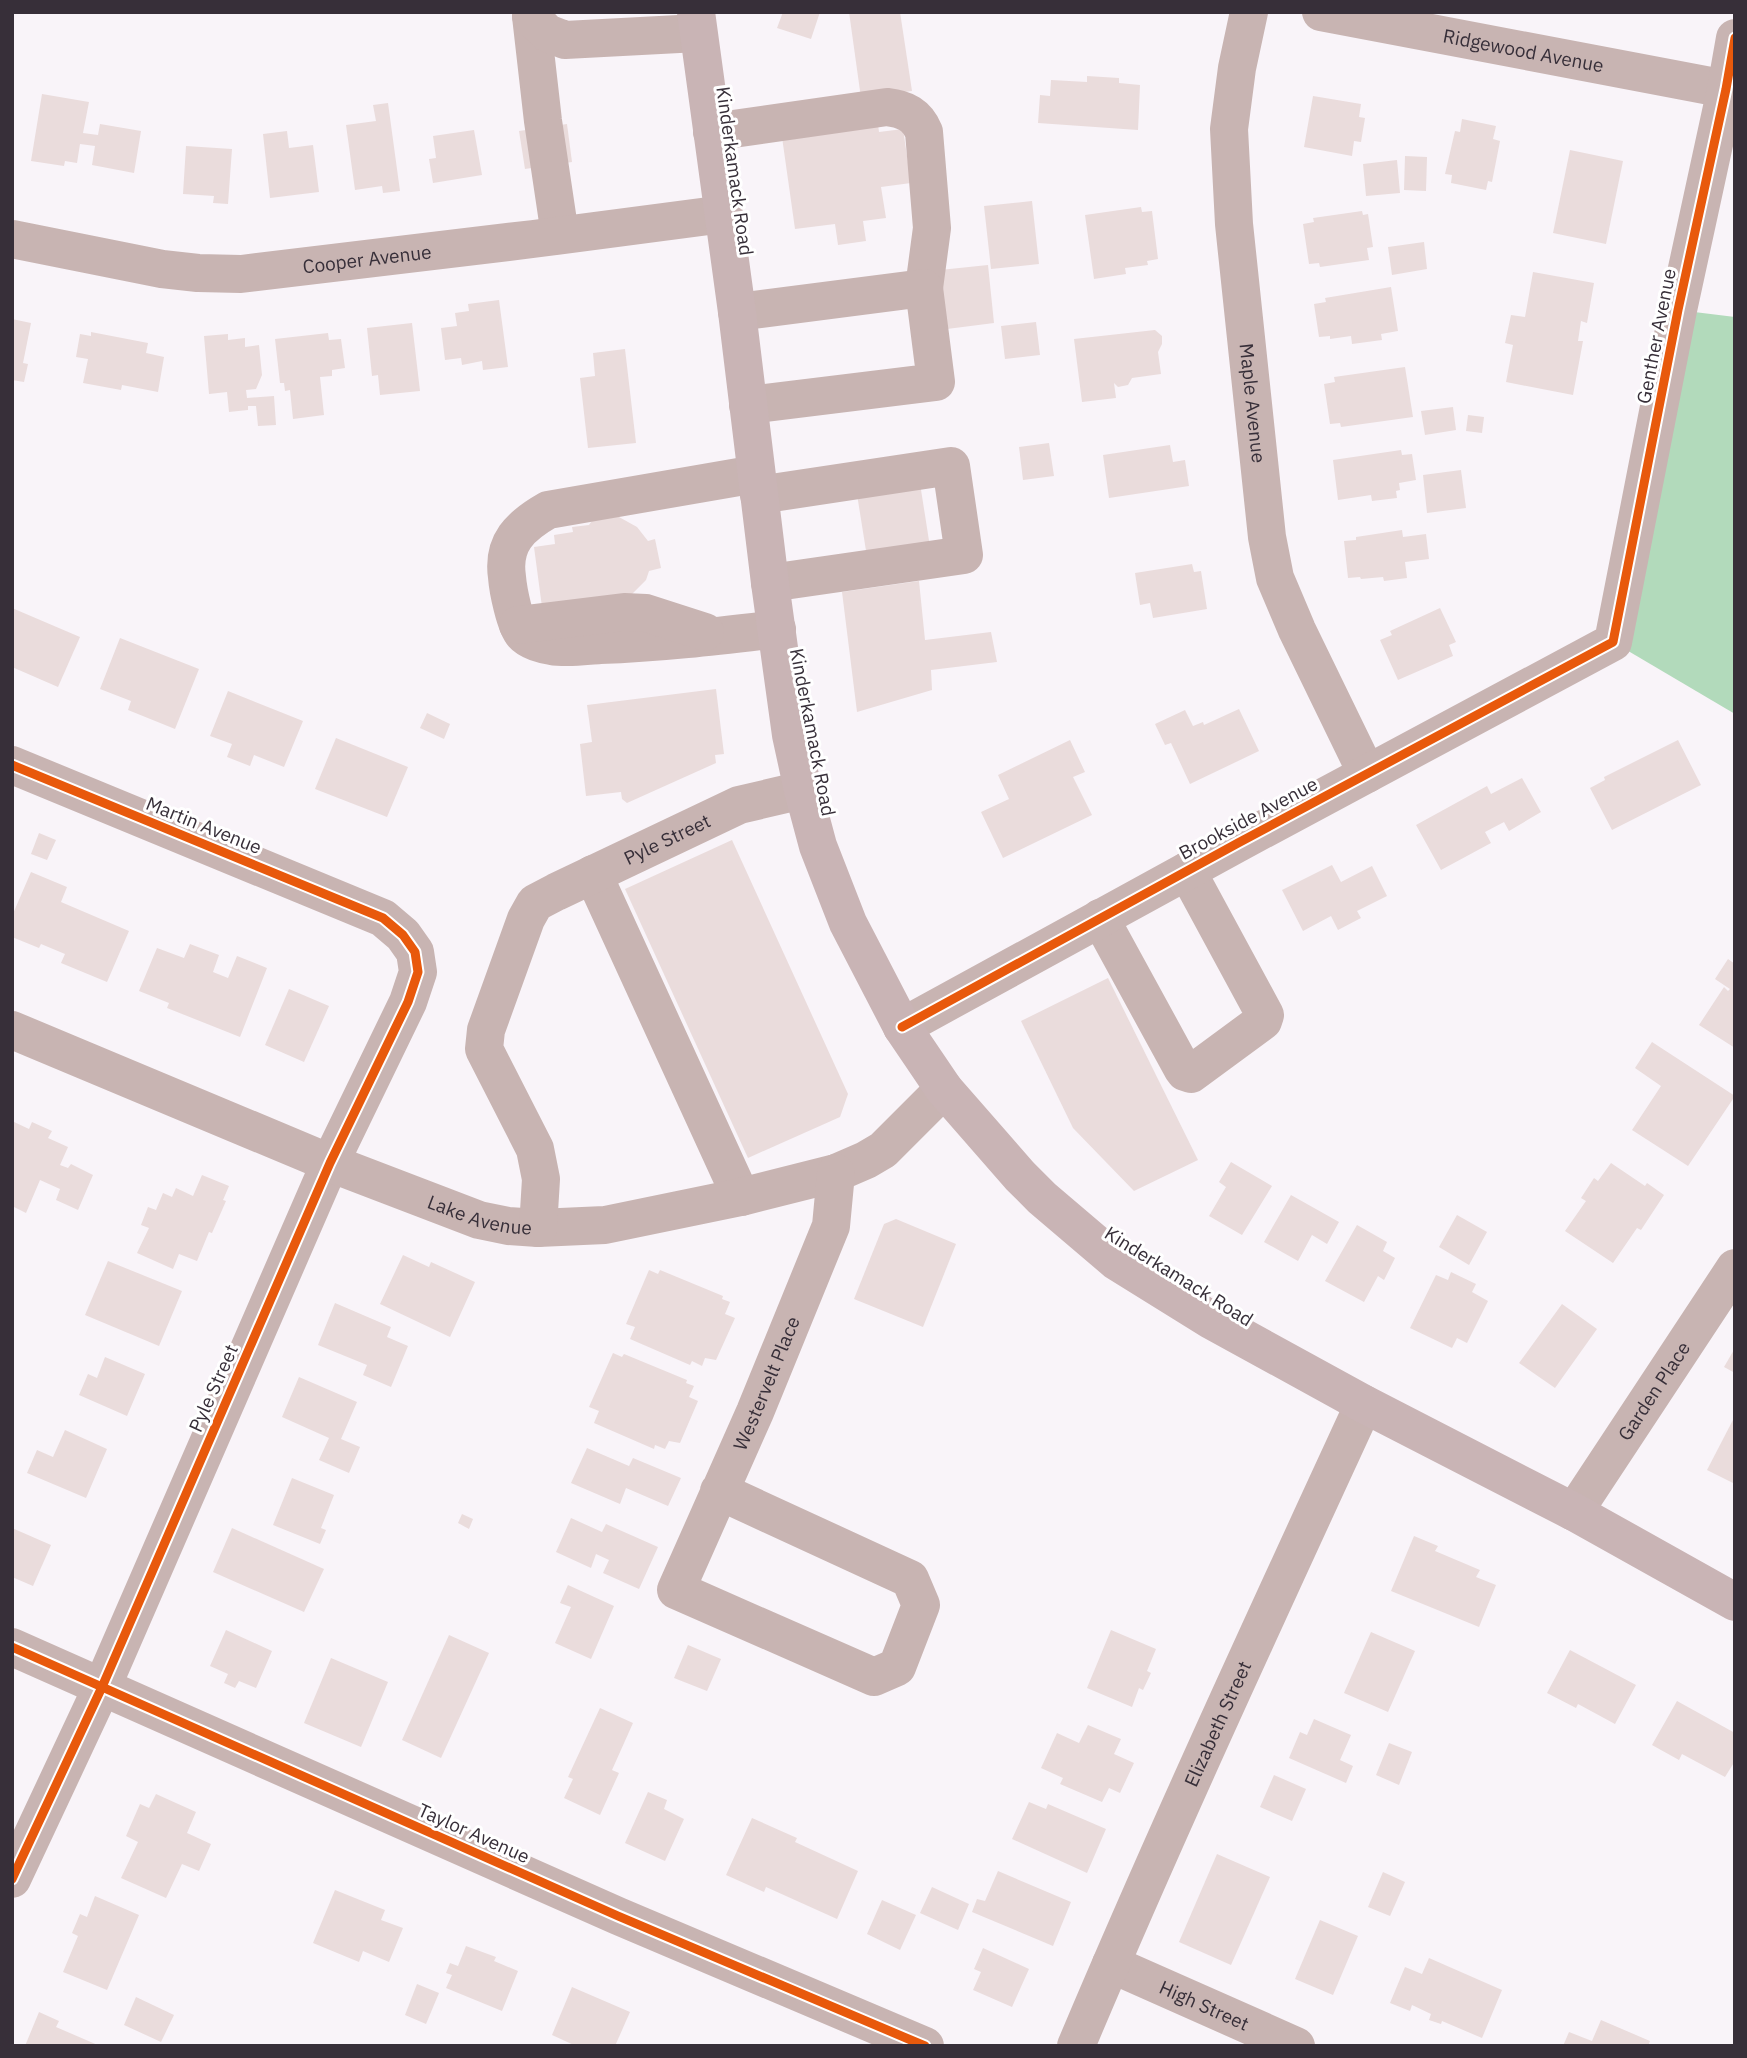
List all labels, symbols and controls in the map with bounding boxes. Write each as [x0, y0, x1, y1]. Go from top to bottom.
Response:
street label: Ridgewood Avenue [1441, 23, 1606, 77]
street label: Kinderkamack Road [711, 85, 759, 257]
street label: Cooper Avenue [301, 239, 433, 279]
street label: Genther Avenue [1631, 266, 1681, 406]
street label: Maple Avenue [1235, 342, 1271, 464]
street label: Kinderkamack Road [785, 646, 841, 818]
street label: Brookside Avenue [1174, 771, 1322, 865]
street label: Martin Avenue [143, 791, 265, 859]
street label: Pyle Street [620, 808, 714, 870]
street label: Lake Avenue [424, 1189, 533, 1240]
street label: Kinderkamack Road [1100, 1221, 1258, 1331]
street label: Westervelt Place [728, 1313, 805, 1454]
street label: Garden Place [1613, 1337, 1695, 1445]
street label: Pyle Street [183, 1341, 243, 1435]
street label: Elizabeth Street [1179, 1657, 1256, 1790]
street label: Taylor Avenue [414, 1798, 534, 1868]
street label: High Street [1156, 1975, 1253, 2036]

